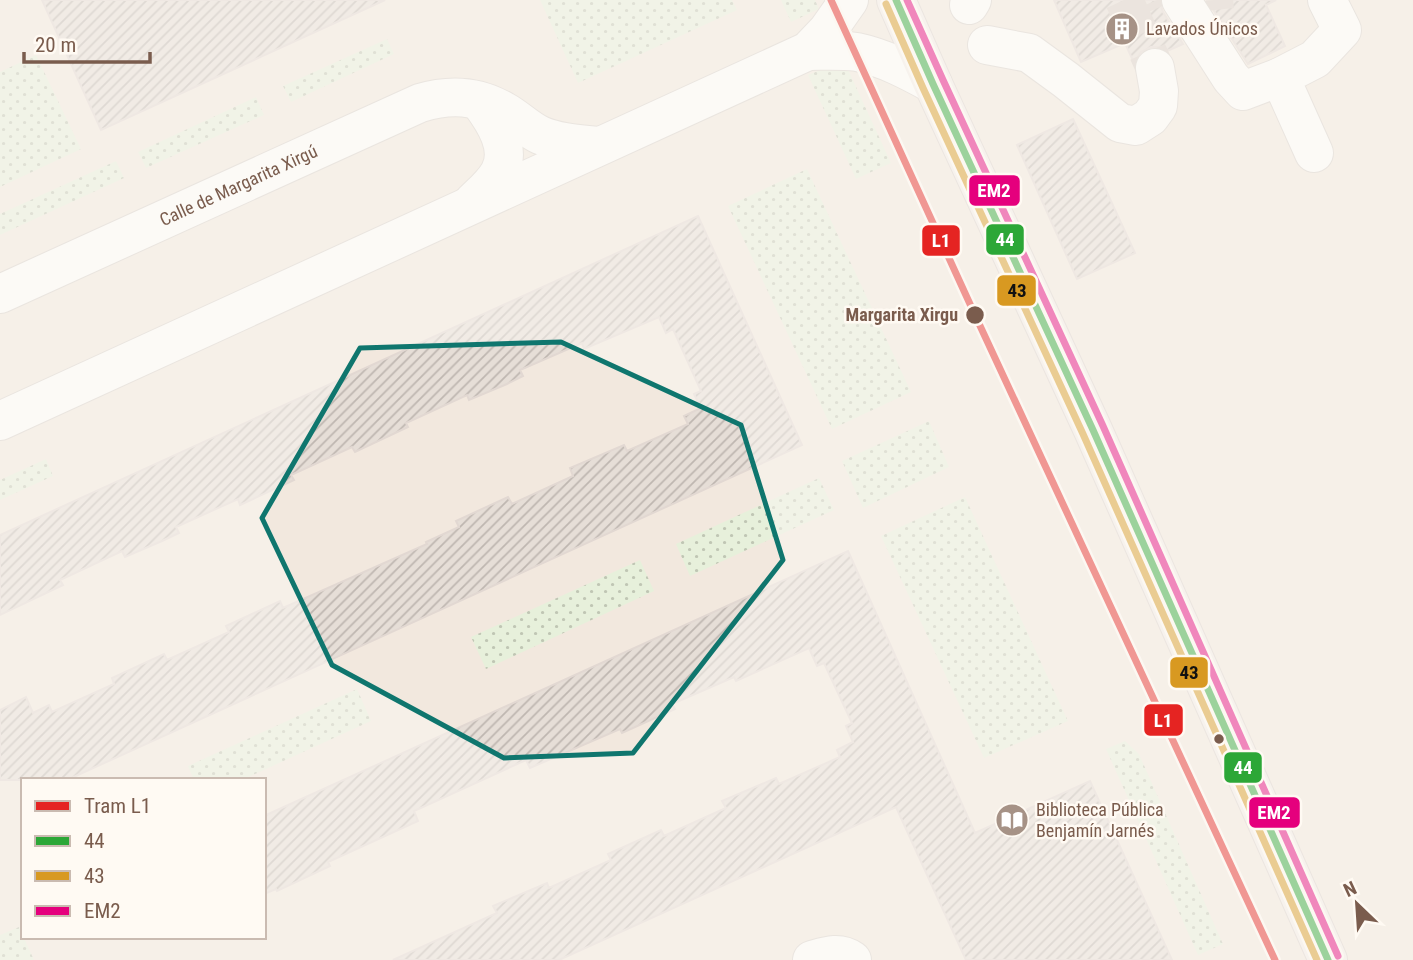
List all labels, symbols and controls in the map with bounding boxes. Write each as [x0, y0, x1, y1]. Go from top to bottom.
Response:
building icon: Lavados Únicos [1103, 10, 1141, 48]
place label: Lavados Únicos [1146, 18, 1258, 39]
scale bar [24, 21, 150, 65]
text: 20 m [35, 33, 76, 57]
street label: Calle de Margarita Xirgú [156, 140, 320, 230]
line badge: EM2 [968, 174, 1021, 207]
text: EM2 [977, 179, 1011, 202]
line badge: 44 [985, 223, 1025, 256]
line badge: L1 [921, 224, 961, 257]
text: 44 [995, 228, 1015, 251]
text: L1 [932, 229, 950, 252]
line badge: 43 [996, 274, 1037, 307]
text: 43 [1007, 279, 1027, 302]
place label: Margarita Xirgu [846, 304, 958, 325]
marker: Margarita Xirgu [964, 304, 986, 326]
line badge: 43 [1169, 656, 1209, 689]
text: 43 [1179, 661, 1199, 684]
line badge: L1 [1143, 703, 1184, 737]
text: L1 [1154, 709, 1172, 732]
unlabelled marker [1212, 732, 1226, 746]
line badge: 44 [1223, 751, 1263, 784]
text: 44 [1233, 756, 1253, 779]
legend [21, 778, 266, 939]
text: Tram L1 [84, 794, 151, 818]
line badge: EM2 [1248, 796, 1301, 829]
place label: Biblioteca Pública Benjamín Jarnés [1036, 799, 1164, 841]
library icon: Biblioteca Pública Benjamín Jarnés [993, 801, 1031, 839]
text: EM2 [1257, 801, 1291, 824]
text: 44 [84, 829, 105, 853]
text: 43 [84, 864, 105, 888]
north arrow [1322, 869, 1392, 939]
text: N [1340, 876, 1360, 902]
text: EM2 [84, 899, 121, 923]

